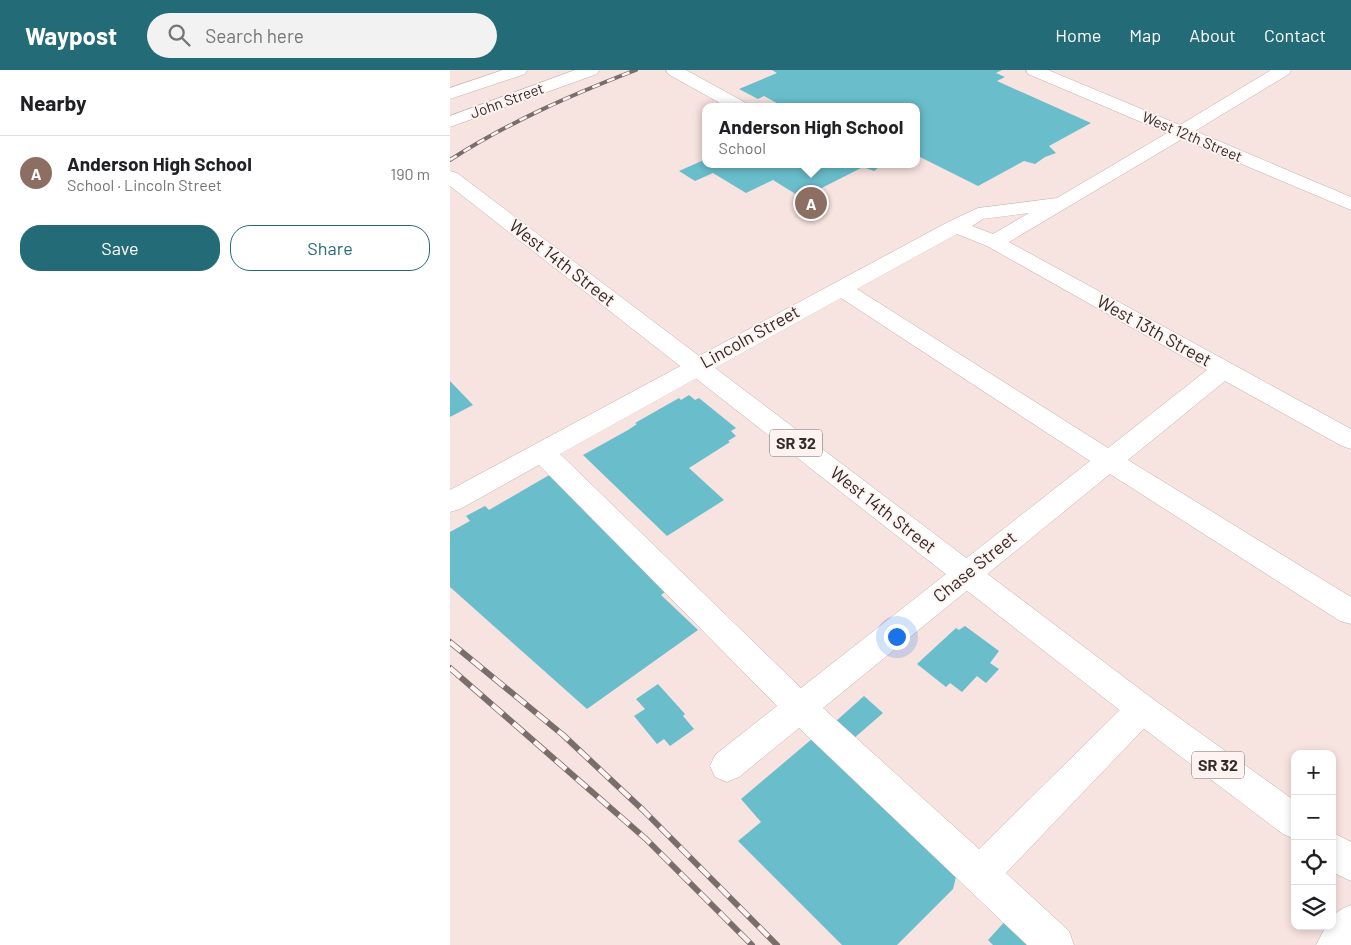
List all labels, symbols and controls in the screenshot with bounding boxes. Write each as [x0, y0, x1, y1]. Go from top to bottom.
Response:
search box [147, 13, 497, 58]
text: Waypost [25, 21, 117, 50]
icon: search [165, 21, 193, 49]
text: Search here [205, 24, 304, 47]
text: Home [1055, 24, 1101, 46]
text: Map [1129, 24, 1161, 46]
text: About [1189, 24, 1236, 46]
text: Contact [1264, 24, 1326, 46]
street label: John Street [467, 78, 546, 122]
text: Nearby [20, 90, 86, 115]
popup [702, 103, 920, 168]
street label: West 12th Street [1140, 107, 1245, 165]
text: Anderson High School [719, 115, 903, 138]
text: School [719, 138, 766, 157]
text: Anderson High School [67, 152, 252, 175]
text: A [31, 164, 41, 183]
text: 190 m [391, 164, 430, 183]
text: School · Lincoln Street [67, 175, 222, 194]
pin: A [795, 184, 827, 222]
street label: West 14th Street [505, 214, 620, 310]
button: Save [20, 225, 220, 271]
button: Share [230, 225, 430, 271]
street label: West 13th Street [1093, 290, 1216, 371]
street label: Lincoln Street [696, 300, 803, 372]
road number: SR 32 [770, 429, 822, 456]
street label: West 14th Street [826, 461, 941, 557]
street label: Chase Street [928, 526, 1020, 606]
your location [884, 624, 910, 650]
map controls [1291, 750, 1336, 930]
button: + [1291, 750, 1336, 795]
road number: SR 32 [1192, 752, 1244, 778]
button: − [1291, 795, 1336, 840]
button: locate [1291, 840, 1336, 885]
button: layers [1291, 885, 1336, 930]

